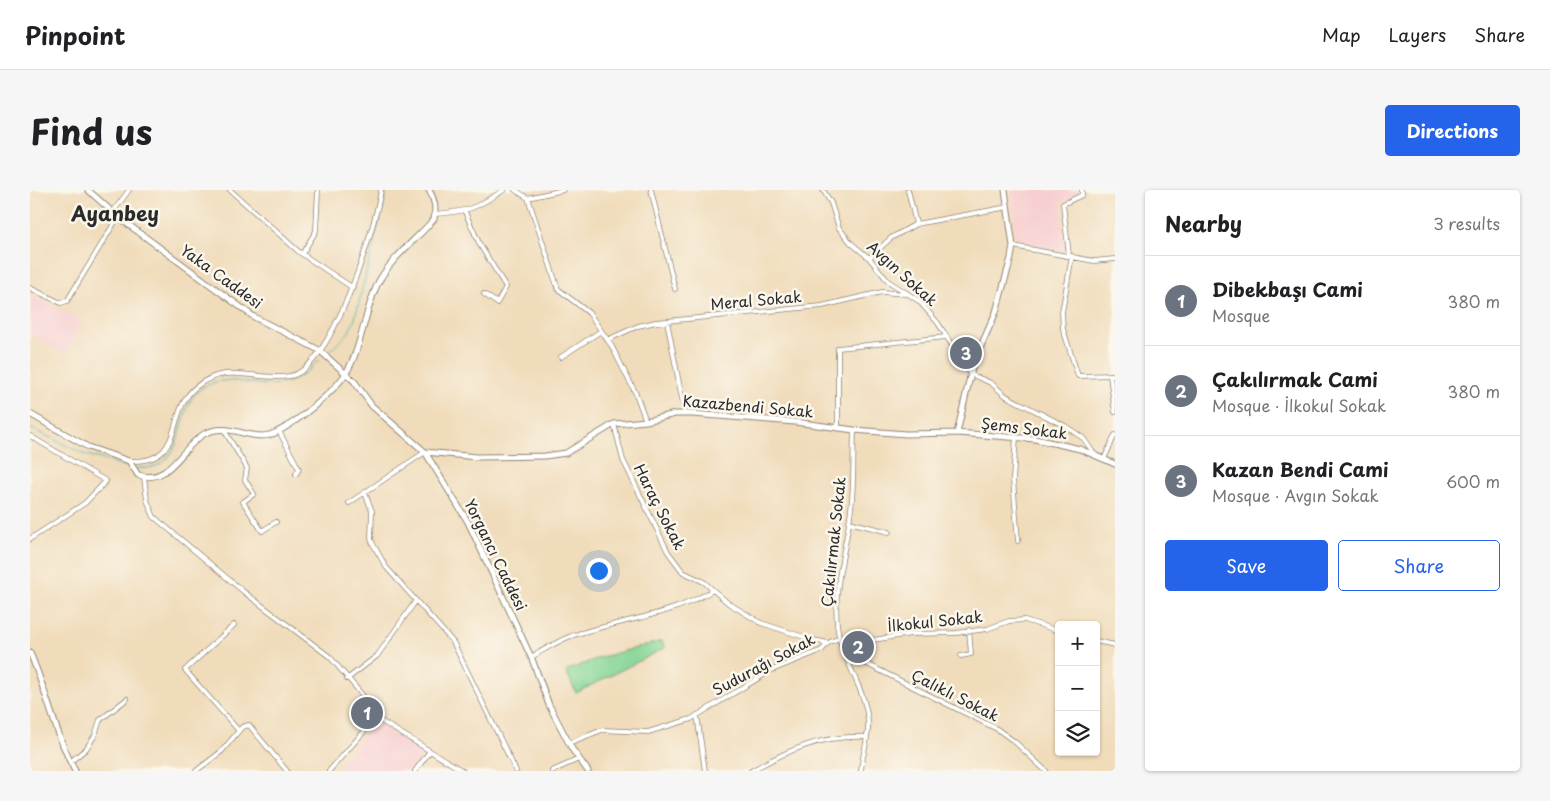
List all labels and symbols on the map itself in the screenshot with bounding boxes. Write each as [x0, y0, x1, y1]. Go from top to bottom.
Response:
district label: Ayanbey [70, 198, 159, 228]
street label: Avgın Sokak [862, 235, 944, 311]
street label: Yaka Caddesi [176, 238, 268, 313]
street label: Meral Sokak [709, 284, 803, 315]
pin: 3 [950, 334, 982, 372]
street label: Kazazbendi Sokak [682, 388, 815, 423]
street label: Şems Sokak [980, 411, 1069, 444]
street label: Haraç Sokak [629, 459, 692, 554]
street label: Çakılırmak Sokak [814, 475, 851, 608]
street label: Yorgancı Caddesi [459, 495, 533, 614]
your location [586, 558, 612, 584]
street label: İlkokul Sokak [886, 604, 984, 637]
street label: Sudurağı Sokak [708, 627, 819, 700]
pin: 2 [842, 628, 874, 666]
street label: Çalıklı Sokak [908, 663, 1004, 727]
pin: 1 [351, 694, 383, 732]

